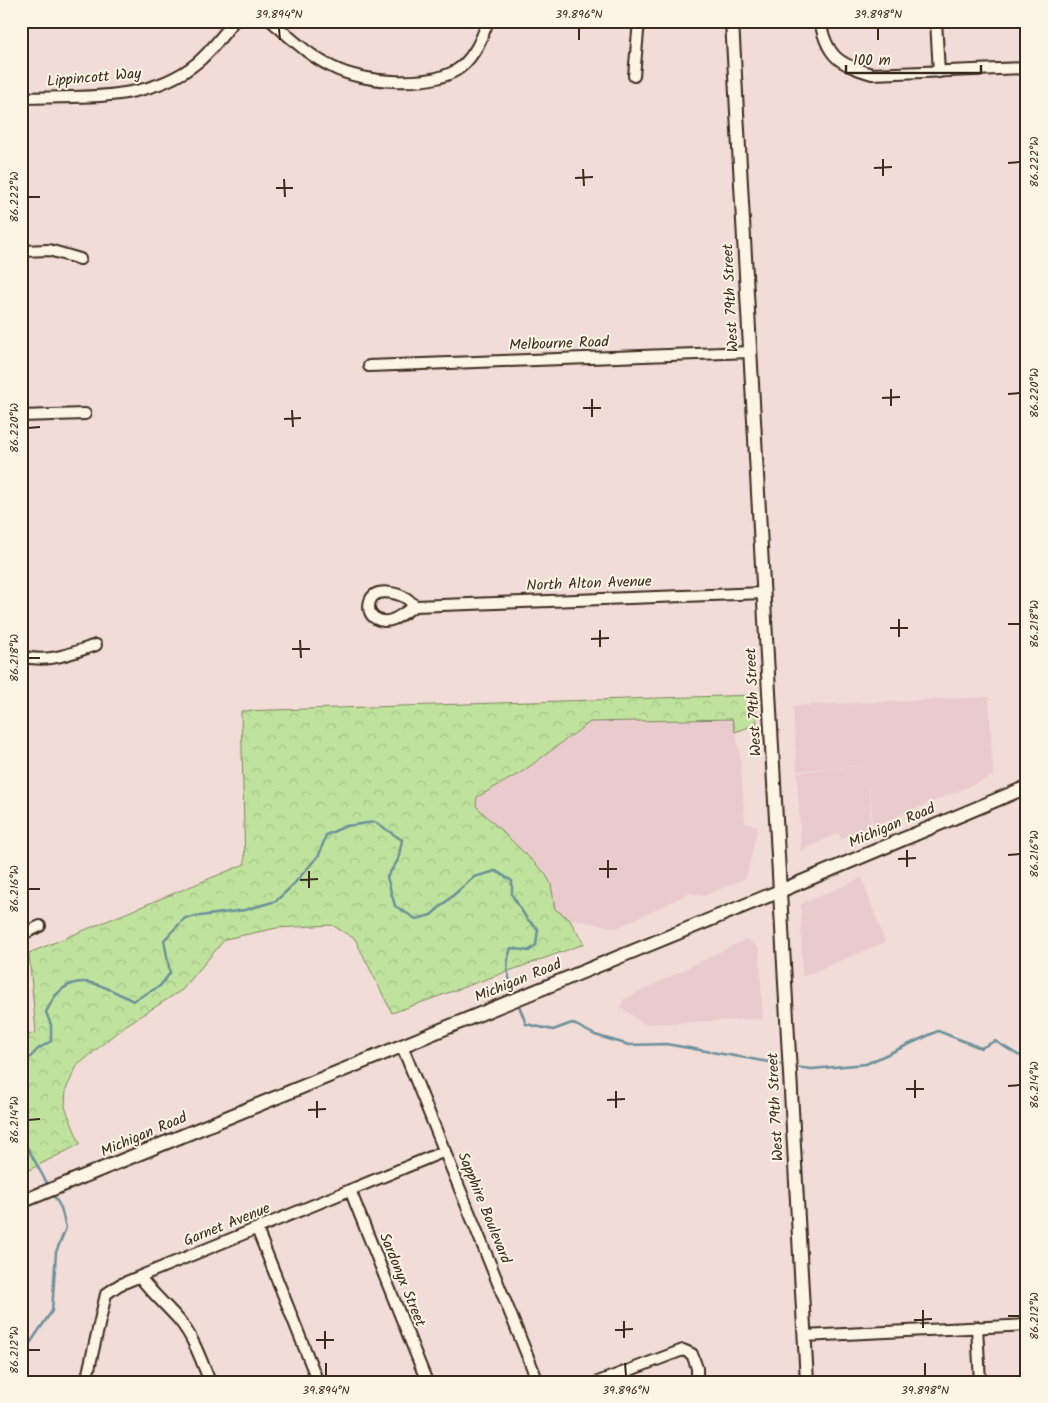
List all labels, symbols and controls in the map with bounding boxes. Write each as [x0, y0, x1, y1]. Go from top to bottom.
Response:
text: 39.894°N [255, 5, 303, 24]
text: 39.896°N [555, 5, 603, 24]
text: 39.898°N [854, 5, 902, 24]
scale bar [846, 42, 980, 74]
text: 100 m [853, 49, 891, 73]
street label: Lippincott Way [46, 62, 143, 94]
text: 86.222°W [1025, 136, 1044, 188]
text: 86.222°W [5, 171, 24, 223]
street label: West 79th Street [716, 243, 746, 353]
street label: Melbourne Road [509, 330, 610, 358]
text: 86.220°W [1025, 368, 1044, 418]
text: 86.220°W [5, 403, 24, 453]
street label: North Alton Avenue [526, 570, 652, 598]
text: 86.218°W [1025, 600, 1044, 648]
text: 86.218°W [5, 634, 24, 682]
street label: West 79th Street [739, 647, 769, 757]
street label: Michigan Road [845, 797, 939, 855]
text: 86.216°W [1025, 830, 1044, 878]
text: 86.216°W [5, 865, 24, 913]
street label: Michigan Road [471, 952, 566, 1009]
street label: West 79th Street [761, 1052, 791, 1162]
text: 86.214°W [1025, 1061, 1044, 1109]
text: 86.214°W [5, 1096, 24, 1144]
street label: Michigan Road [97, 1106, 191, 1164]
street label: Sapphire Boulevard [451, 1149, 518, 1268]
street label: Garnet Avenue [180, 1197, 274, 1253]
street label: Sardonyx Street [372, 1229, 432, 1331]
text: 86.212°W [1025, 1292, 1044, 1340]
text: 86.212°W [5, 1326, 24, 1374]
text: 39.894°N [302, 1381, 350, 1400]
text: 39.896°N [602, 1381, 650, 1400]
text: 39.898°N [901, 1381, 949, 1400]

